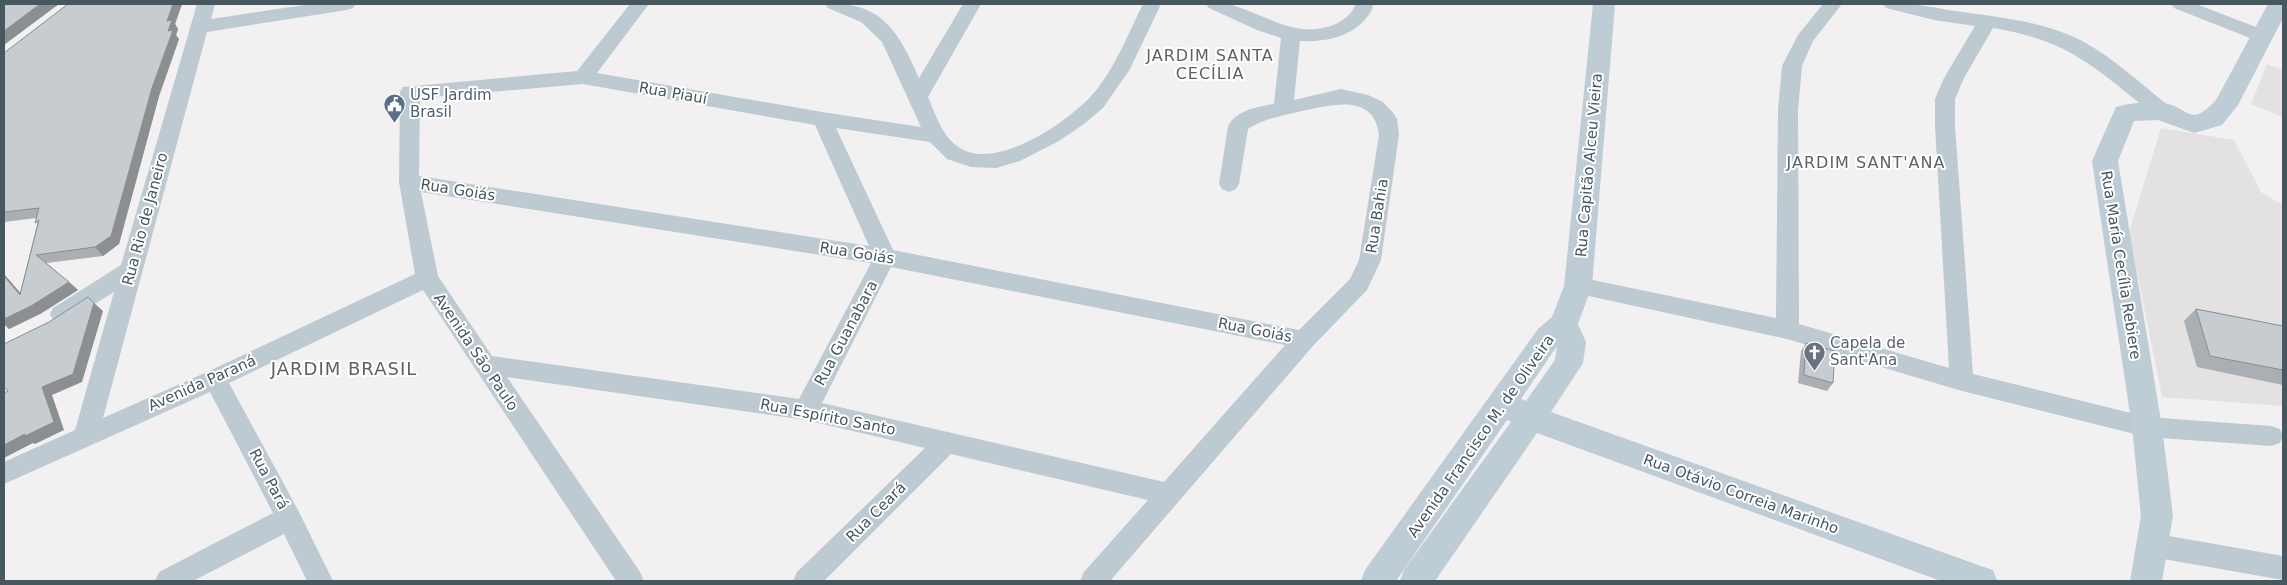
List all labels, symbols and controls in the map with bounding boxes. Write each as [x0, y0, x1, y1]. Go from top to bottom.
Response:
district label: JARDIM SANTA CECÍLIA [1145, 46, 1274, 83]
street label: Rua Capitão Alceu Vieira [1572, 72, 1606, 258]
street label: Rua Piauí [637, 78, 709, 108]
place label: USF Jardim Brasil [410, 86, 492, 121]
public building icon: USF Jardim Brasil [382, 92, 406, 123]
street label: Rua Rio de Janeiro [119, 151, 171, 287]
district label: JARDIM SANT'ANA [1786, 153, 1945, 172]
street label: Rua María Cecília Rebiere [2097, 169, 2145, 361]
street label: Rua Goiás [419, 175, 497, 205]
street label: Rua Bahia [1362, 177, 1392, 255]
street label: Rua Goiás [818, 238, 896, 268]
street label: Rua Guanabara [811, 277, 881, 389]
street label: Avenida São Paulo [430, 290, 522, 414]
street label: Rua Goiás [1216, 314, 1294, 346]
street label: Avenida Francisco M. de Oliveira [1404, 331, 1558, 541]
place label: Capela de Sant'Ana [1830, 334, 1905, 369]
church icon: Capela de Sant'Ana [1802, 340, 1826, 371]
street label: Avenida Paraná [145, 351, 259, 415]
district label: JARDIM BRASIL [270, 358, 417, 379]
street label: Rua Espírito Santo [759, 395, 897, 439]
street label: Rua Pará [246, 446, 292, 512]
street label: Rua Otávio Correia Marinho [1641, 450, 1841, 538]
street label: Rua Ceará [842, 478, 910, 546]

